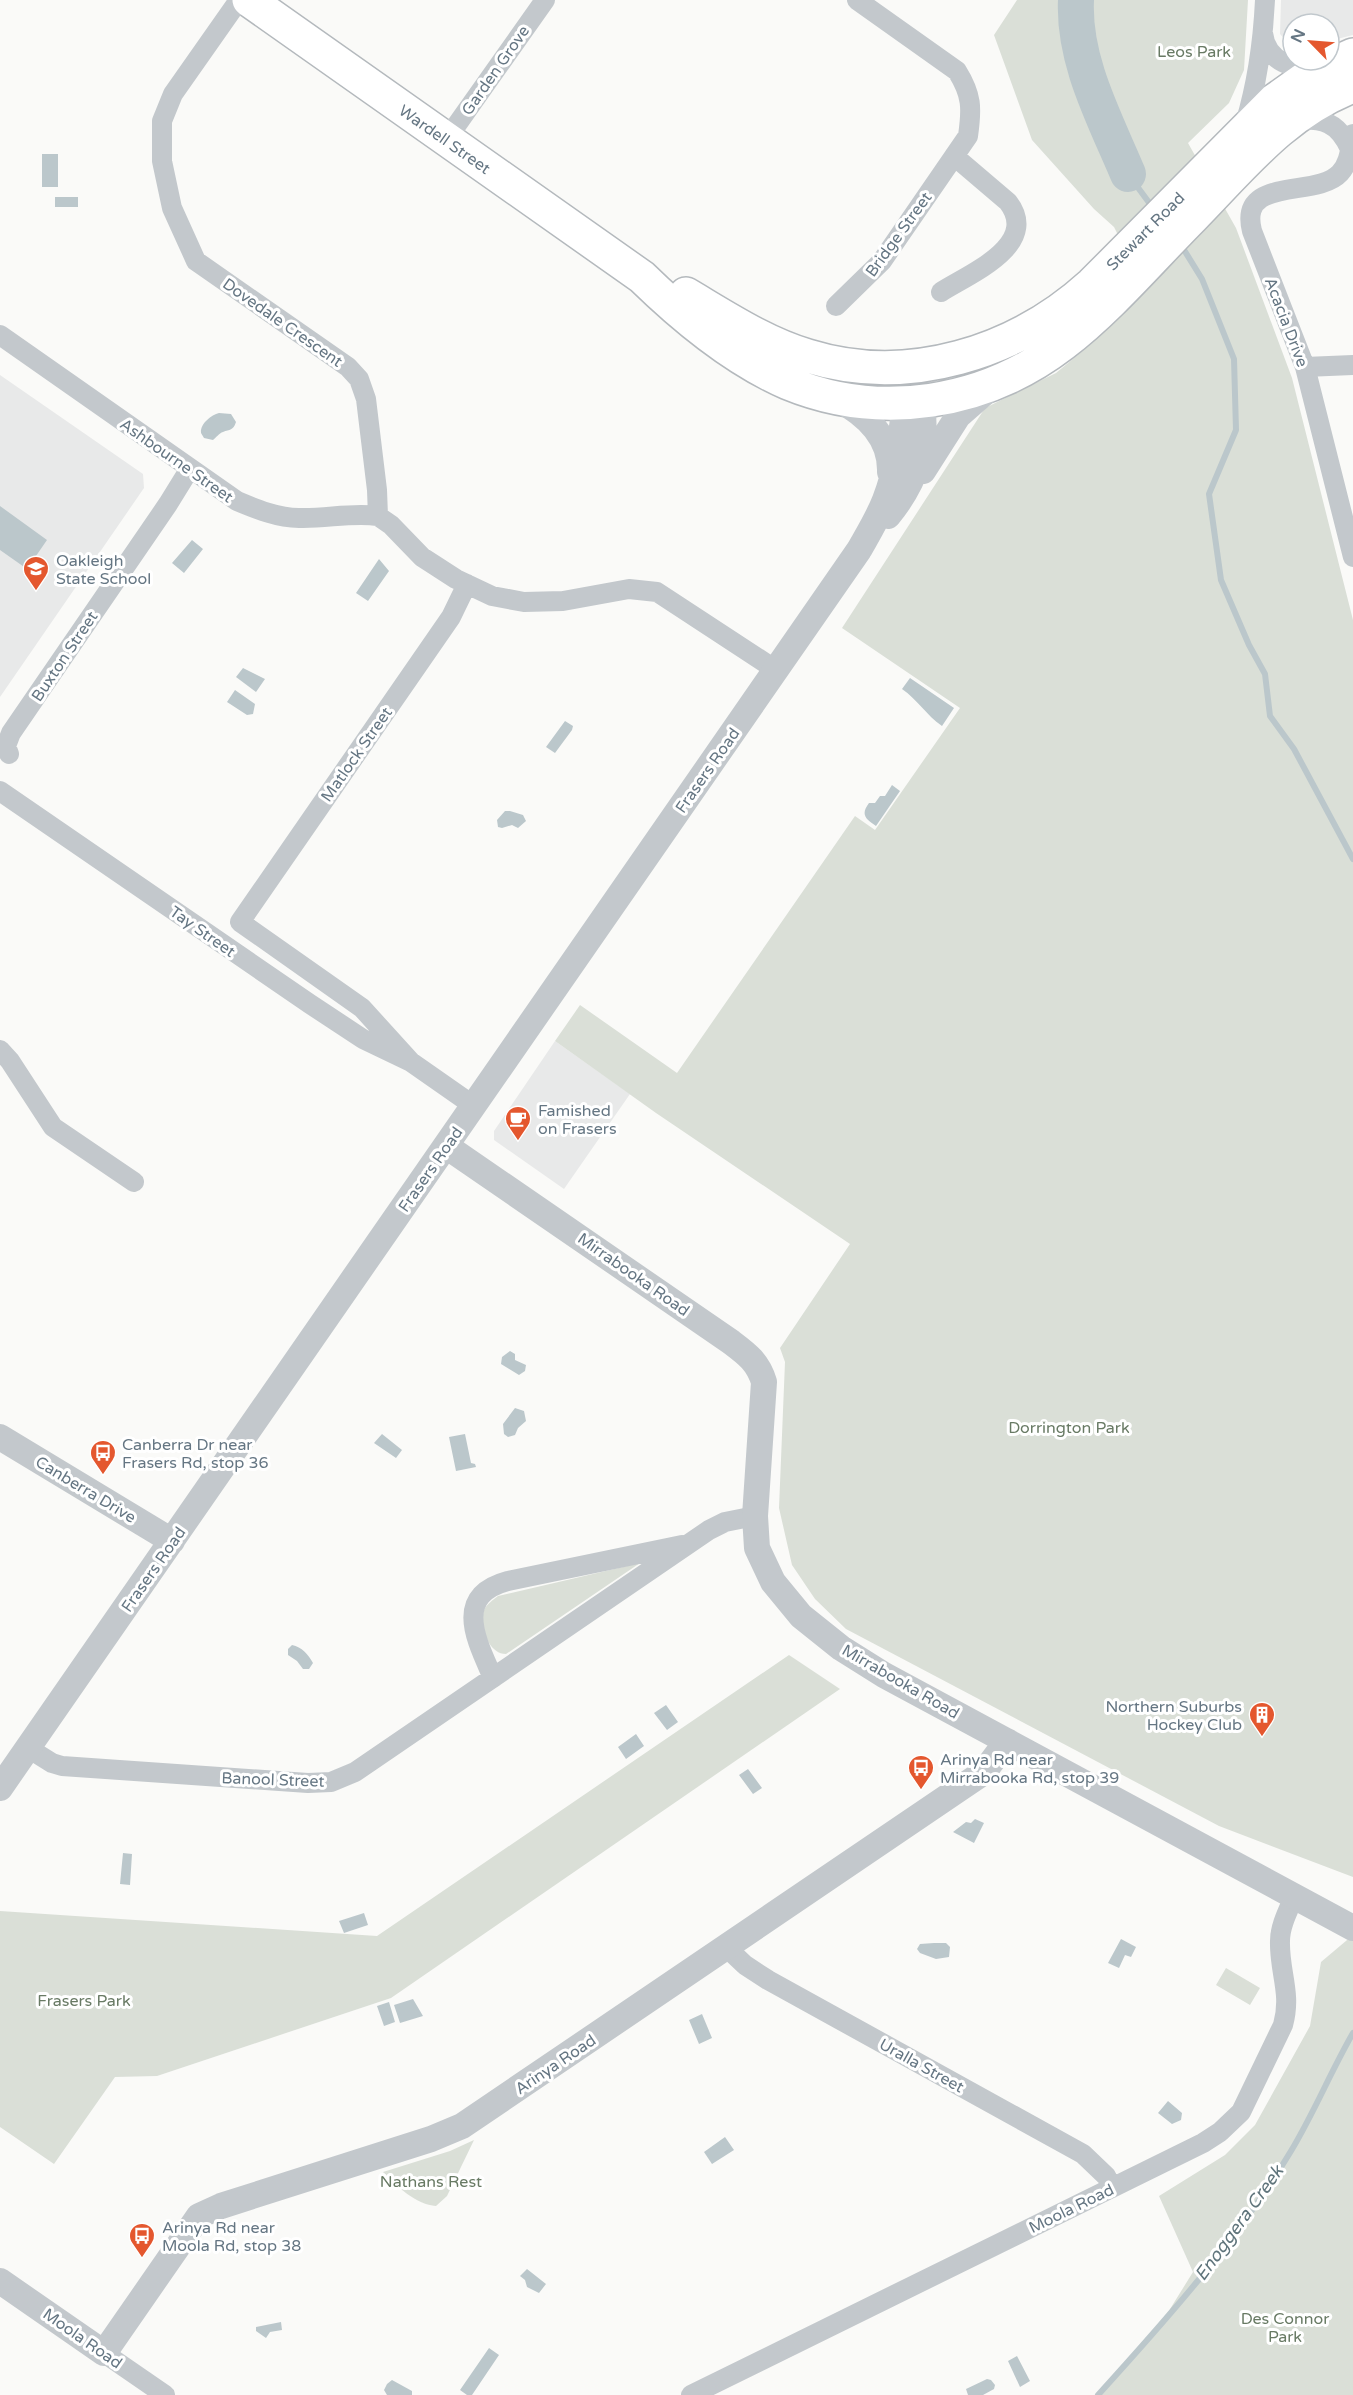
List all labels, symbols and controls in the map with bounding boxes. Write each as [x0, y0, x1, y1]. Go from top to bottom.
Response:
north arrow [1281, 12, 1341, 72]
street label: Garden Grove [457, 22, 534, 119]
text: N [1287, 26, 1310, 46]
park label: Leos Park [1157, 42, 1231, 62]
street label: Wardell Street [395, 101, 494, 179]
street label: Bridge Street [861, 188, 936, 281]
street label: Stewart Road [1102, 188, 1189, 275]
street label: Dovedale Crescent [219, 274, 346, 372]
street label: Acacia Drive [1260, 275, 1312, 370]
street label: Ashbourne Street [116, 414, 237, 507]
place label: Oakleigh State School [56, 551, 151, 589]
school or university icon: Oakleigh State School [21, 554, 51, 592]
street label: Buxton Street [27, 608, 102, 705]
street label: Matlock Street [317, 703, 397, 806]
street label: Frasers Road [671, 724, 745, 817]
street label: Tay Street [166, 902, 239, 962]
place label: Famished on Frasers [538, 1101, 617, 1139]
cafe icon: Famished on Frasers [503, 1104, 533, 1142]
street label: Frasers Road [394, 1123, 468, 1216]
street label: Mirrabooka Road [574, 1229, 693, 1321]
park label: Dorrington Park [1008, 1418, 1130, 1438]
place label: Canberra Dr near Frasers Rd, stop 36 [122, 1435, 269, 1473]
bus stop icon: Canberra Dr near Frasers Rd, stop 36 [88, 1438, 118, 1476]
street label: Canberra Drive [32, 1452, 139, 1528]
street label: Frasers Road [117, 1523, 191, 1616]
street label: Mirrabooka Road [838, 1640, 963, 1724]
place label: Northern Suburbs Hockey Club [1105, 1697, 1242, 1735]
building icon: Northern Suburbs Hockey Club [1247, 1700, 1277, 1738]
place label: Arinya Rd near Mirrabooka Rd, stop 39 [940, 1750, 1119, 1788]
bus stop icon: Arinya Rd near Mirrabooka Rd, stop 39 [906, 1753, 936, 1791]
street label: Banool Street [221, 1768, 325, 1792]
park label: Frasers Park [37, 1991, 131, 2011]
street label: Arinya Road [511, 2030, 600, 2099]
street label: Uralla Street [876, 2034, 967, 2097]
water label: Enoggera Creek [1190, 2160, 1289, 2285]
park label: Nathans Rest [380, 2172, 482, 2192]
street label: Moola Road [1026, 2180, 1117, 2238]
place label: Arinya Rd near Moola Rd, stop 38 [162, 2218, 301, 2256]
bus stop icon: Arinya Rd near Moola Rd, stop 38 [127, 2221, 157, 2259]
street label: Moola Road [39, 2304, 126, 2373]
park label: Des Connor Park [1241, 2309, 1330, 2347]

